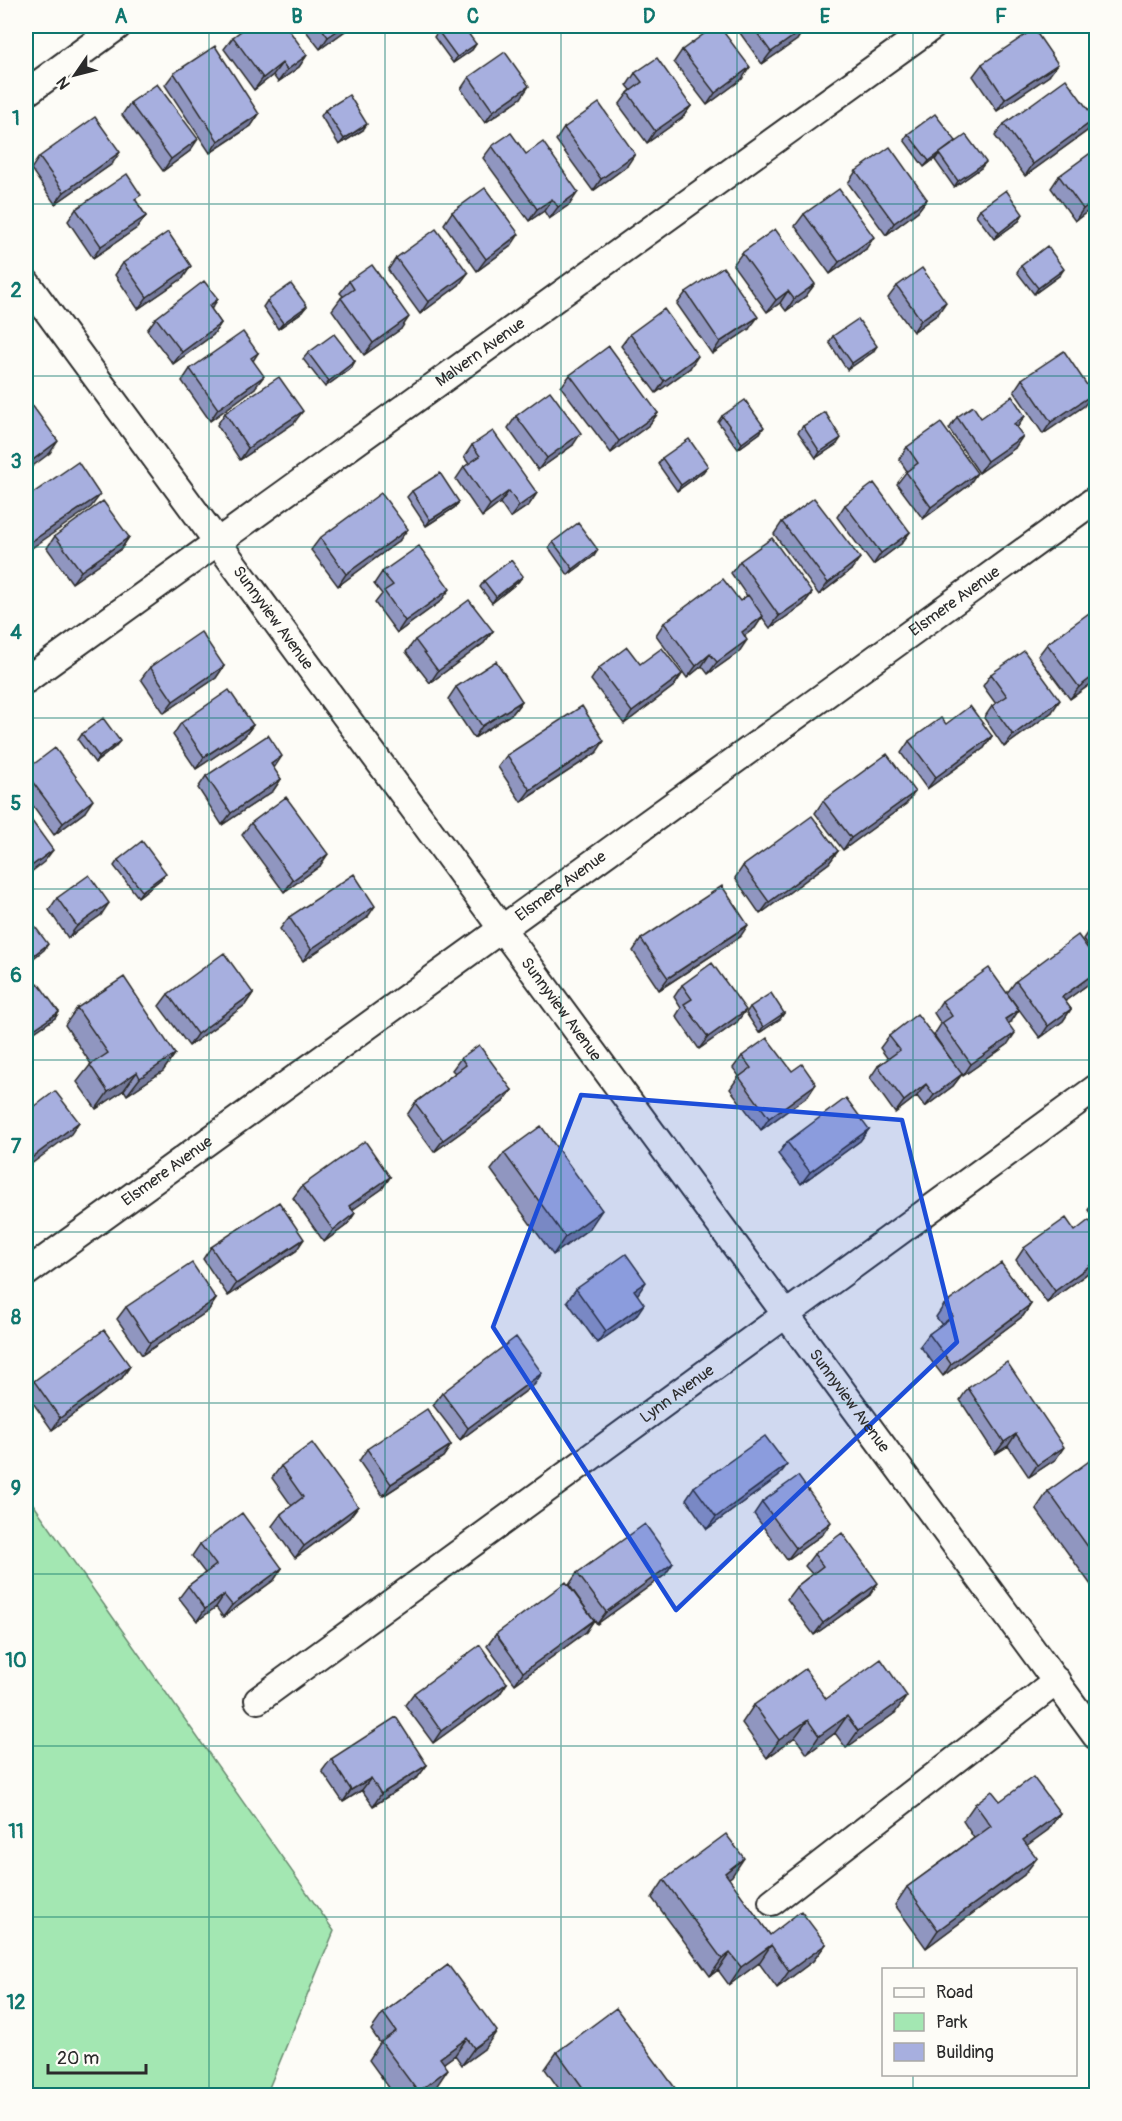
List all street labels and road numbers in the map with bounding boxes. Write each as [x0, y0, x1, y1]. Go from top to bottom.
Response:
street label: Malvern Avenue [432, 313, 529, 391]
street label: Sunnyview Avenue [228, 562, 318, 674]
street label: Elsmere Avenue [905, 562, 1004, 641]
street label: Elsmere Avenue [511, 847, 610, 926]
street label: Sunnyview Avenue [517, 954, 606, 1065]
street label: Elsmere Avenue [118, 1131, 216, 1211]
street label: Sunnyview Avenue [805, 1345, 894, 1456]
street label: Lynn Avenue [636, 1360, 718, 1428]

